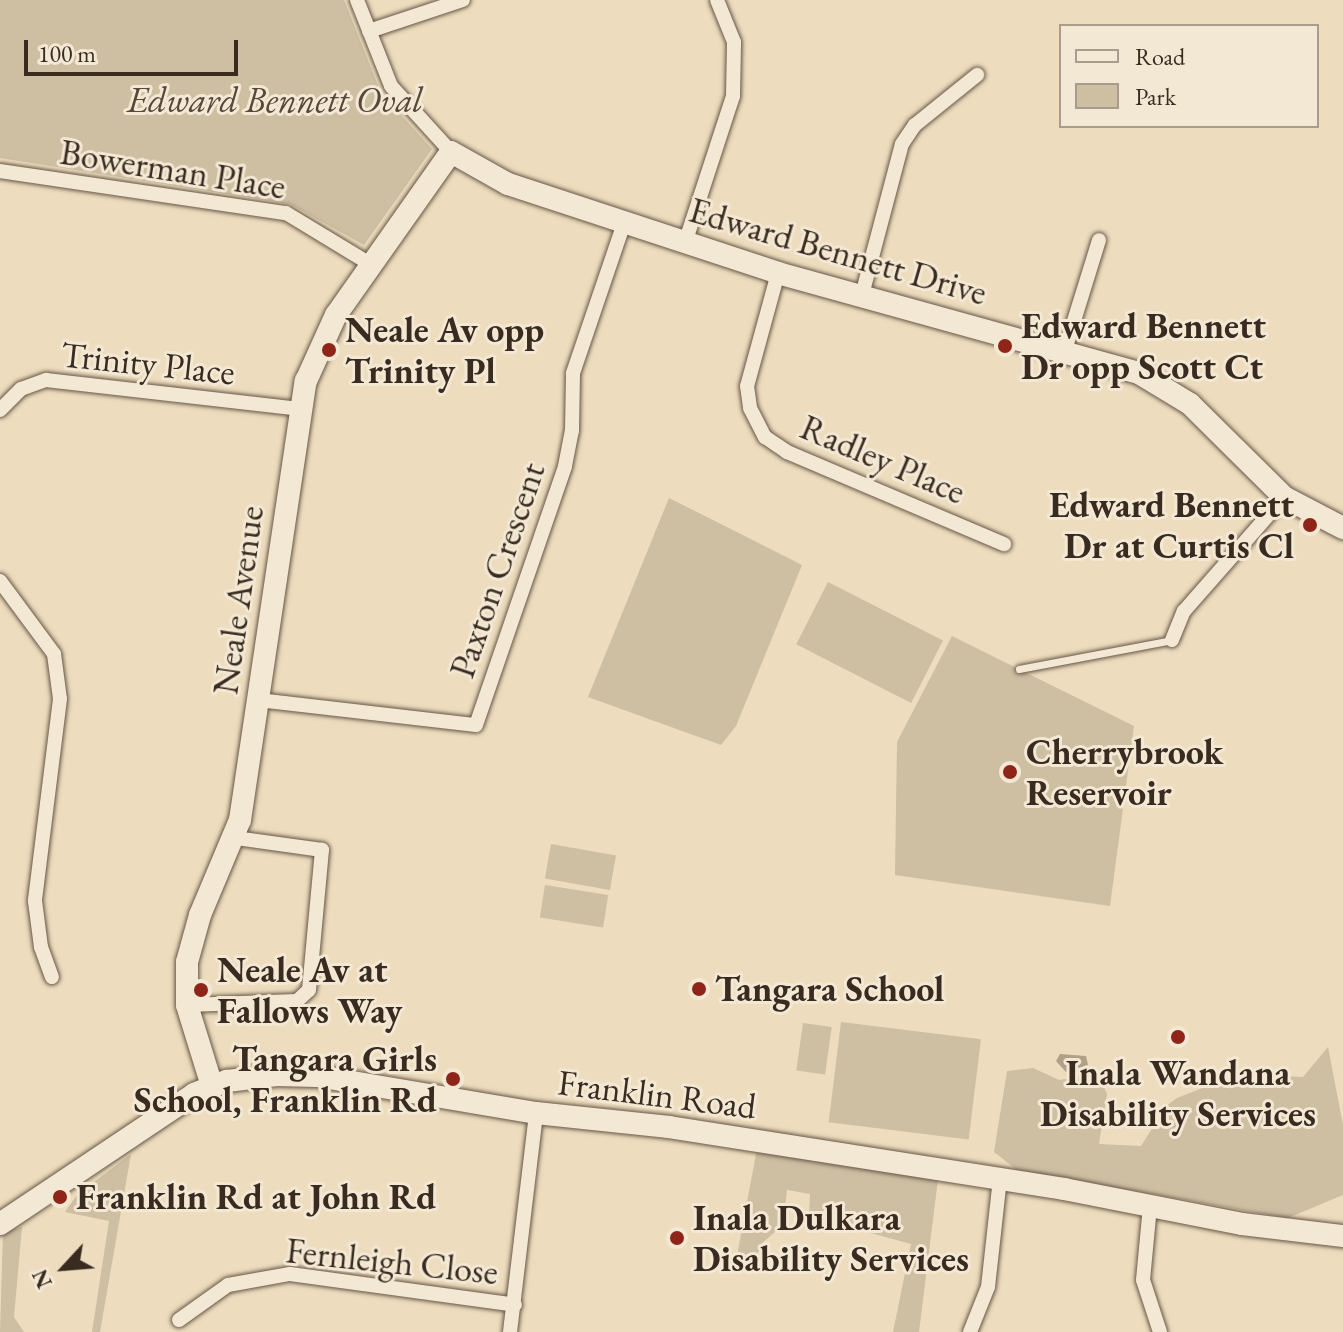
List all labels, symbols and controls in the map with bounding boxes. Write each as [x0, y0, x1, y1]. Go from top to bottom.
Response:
scale bar [28, 24, 242, 74]
legend [1059, 24, 1319, 128]
text: 100 m [38, 38, 96, 69]
text: Road [1135, 41, 1185, 72]
park label: Edward Bennett Oval [127, 78, 423, 122]
text: Park [1135, 81, 1176, 112]
street label: Bowerman Place [57, 130, 289, 208]
street label: Edward Bennett Drive [684, 188, 992, 314]
place label: Edward Bennett Dr opp Scott Ct [1021, 303, 1266, 388]
place label: Neale Av opp Trinity Pl [345, 307, 544, 392]
street label: Trinity Place [59, 332, 237, 394]
marker: Edward Bennett Dr opp Scott Ct [996, 337, 1014, 355]
marker: Neale Av opp Trinity Pl [320, 341, 338, 359]
street label: Radley Place [794, 405, 972, 513]
street label: Paxton Crescent [440, 457, 554, 683]
place label: Edward Bennett Dr at Curtis Cl [1049, 482, 1294, 567]
street label: Neale Avenue [203, 503, 273, 697]
marker: Edward Bennett Dr at Curtis Cl [1301, 516, 1319, 534]
place label: Cherrybrook Reservoir [1026, 729, 1223, 814]
marker: Cherrybrook Reservoir [1001, 763, 1019, 781]
place label: Neale Av at Fallows Way [217, 947, 402, 1032]
place label: Tangara School [715, 967, 944, 1011]
marker: Tangara School [690, 980, 708, 998]
marker: Neale Av at Fallows Way [192, 981, 210, 999]
marker: Inala Wandana Disability Services [1169, 1028, 1187, 1046]
place label: Tangara Girls School, Franklin Rd [134, 1036, 437, 1121]
place label: Inala Wandana Disability Services [1040, 1050, 1316, 1135]
street label: Franklin Road [555, 1060, 759, 1128]
marker: Tangara Girls School, Franklin Rd [444, 1070, 462, 1088]
place label: Franklin Rd at John Rd [76, 1175, 436, 1219]
marker: Franklin Rd at John Rd [51, 1188, 69, 1206]
place label: Inala Dulkara Disability Services [693, 1195, 969, 1280]
north arrow [24, 1228, 104, 1308]
street label: Fernleigh Close [284, 1228, 500, 1294]
marker: Inala Dulkara Disability Services [668, 1229, 686, 1247]
text: N [25, 1264, 59, 1293]

